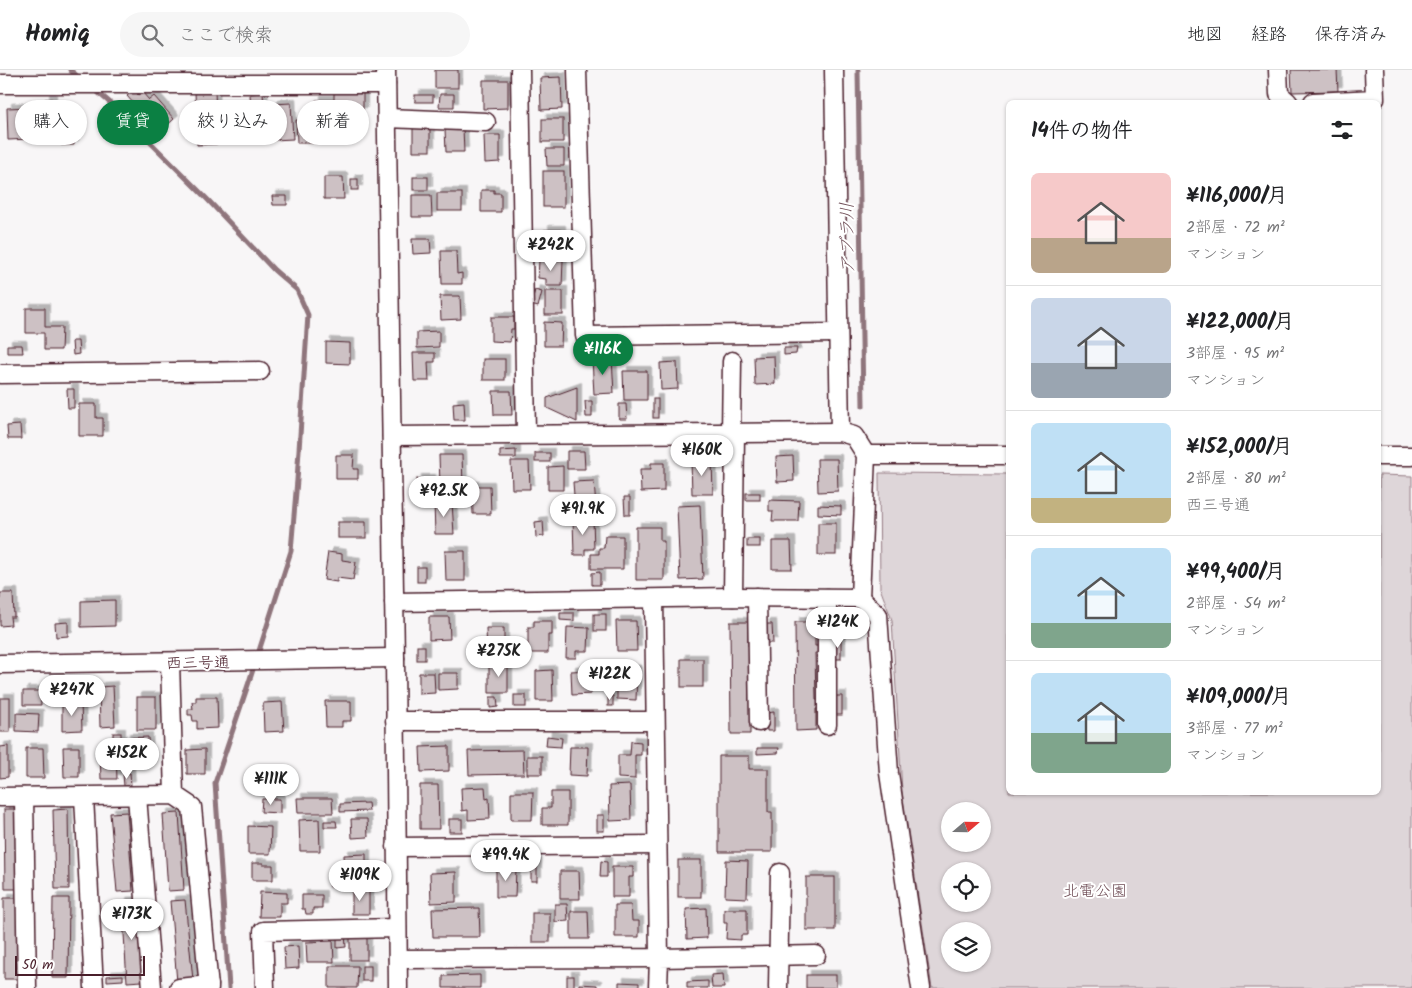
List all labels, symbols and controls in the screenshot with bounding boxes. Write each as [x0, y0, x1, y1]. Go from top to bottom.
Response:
search box [120, 12, 470, 57]
text: Homiq [25, 15, 90, 54]
icon: search [138, 21, 166, 49]
text: ここで検索 [178, 21, 273, 51]
text: 地図 [1187, 21, 1223, 50]
text: 経路 [1251, 21, 1287, 50]
text: 保存済み [1315, 21, 1387, 50]
chip: 購入 [15, 100, 87, 145]
chip: 賃貸 [97, 100, 169, 145]
chip: 絞り込み [179, 100, 287, 145]
chip: 新着 [297, 100, 369, 145]
text: 14件の物件 [1031, 115, 1133, 148]
icon: filters [1328, 116, 1356, 144]
text: ¥116,000/月 [1186, 180, 1288, 213]
icon: home [1071, 193, 1131, 253]
water label: アブラ川 [833, 202, 864, 274]
text: 2部屋 · 72 m² [1186, 215, 1285, 240]
pin: ¥242K [516, 230, 586, 272]
text: ¥242K [528, 233, 574, 258]
text: マンション [1186, 242, 1265, 267]
text: ¥122,000/月 [1186, 306, 1295, 339]
icon: home [1071, 318, 1131, 378]
pin: ¥116K [568, 334, 638, 376]
text: ¥116K [584, 337, 622, 362]
text: 3部屋 · 95 m² [1186, 341, 1284, 366]
text: マンション [1186, 368, 1265, 393]
text: ¥152,000/月 [1186, 431, 1293, 464]
pin: ¥160K [667, 434, 737, 477]
text: ¥160K [681, 438, 723, 463]
icon: home [1071, 443, 1131, 503]
text: 2部屋 · 80 m² [1186, 466, 1286, 491]
pin: ¥92.5K [403, 476, 485, 518]
text: ¥92.5K [420, 479, 468, 504]
text: 西三号通 [1186, 493, 1250, 518]
pin: ¥91.9K [542, 494, 624, 536]
text: ¥91.9K [561, 497, 605, 522]
text: ¥99,400/月 [1186, 556, 1286, 589]
icon: home [1071, 568, 1131, 628]
text: 2部屋 · 54 m² [1186, 591, 1285, 616]
pin: ¥124K [803, 606, 873, 649]
text: ¥124K [817, 610, 859, 635]
text: マンション [1186, 618, 1265, 643]
pin: ¥275K [464, 636, 534, 678]
text: ¥275K [477, 639, 521, 664]
street label: 西三号通 [166, 650, 230, 677]
pin: ¥122K [575, 658, 645, 701]
text: ¥122K [589, 662, 631, 687]
pin: ¥247K [37, 674, 107, 717]
text: ¥247K [49, 678, 95, 703]
text: ¥109,000/月 [1186, 681, 1291, 714]
icon: home [1071, 693, 1131, 753]
text: 3部屋 · 77 m² [1186, 716, 1283, 741]
pin: ¥152K [92, 738, 162, 780]
text: ¥152K [106, 741, 148, 766]
text: マンション [1186, 743, 1265, 768]
pin: ¥111K [236, 764, 306, 806]
text: ¥111K [254, 767, 288, 792]
north arrow [941, 802, 991, 852]
map controls [941, 802, 991, 972]
pin: ¥99.4K [465, 840, 547, 882]
text: ¥99.4K [482, 843, 530, 868]
pin: ¥109K [325, 860, 395, 902]
button: locate [941, 862, 991, 912]
text: ¥109K [340, 863, 380, 888]
park label: 北電公園 [1063, 879, 1127, 904]
pin: ¥173K [97, 898, 167, 941]
text: ¥173K [112, 902, 152, 927]
button: layers [941, 922, 991, 972]
scale bar [15, 953, 145, 976]
text: 50 m [22, 954, 53, 976]

